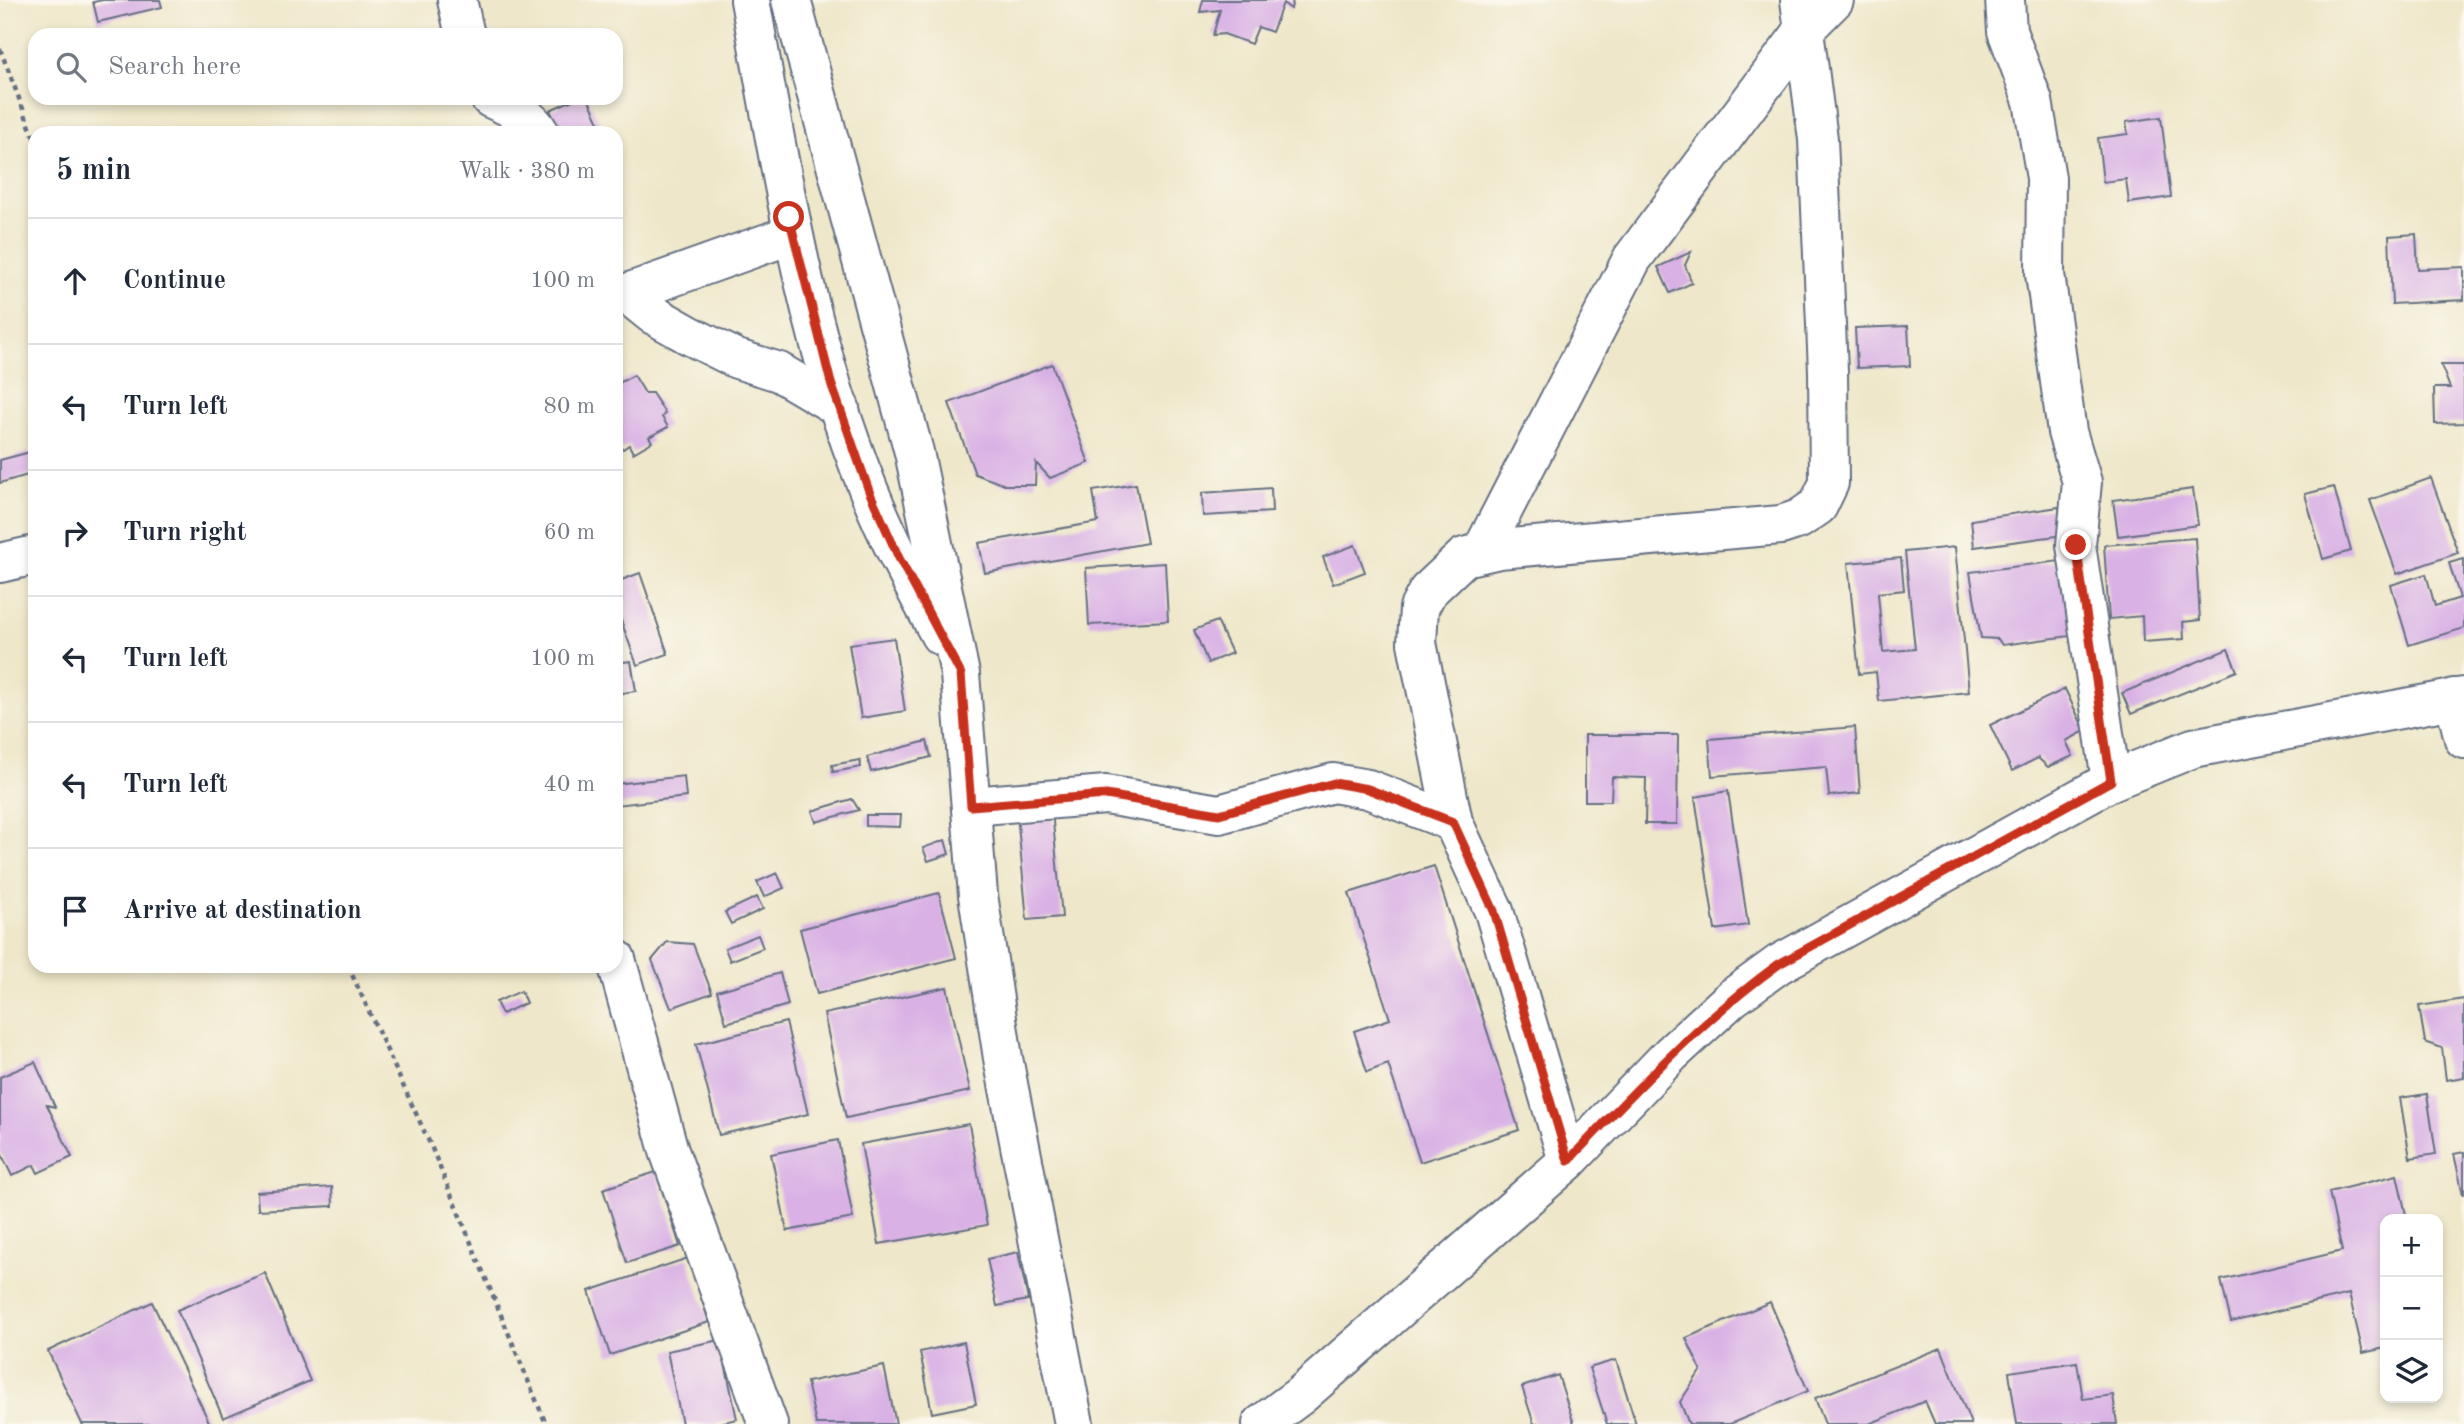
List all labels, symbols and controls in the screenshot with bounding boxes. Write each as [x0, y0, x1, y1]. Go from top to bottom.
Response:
search box [28, 28, 623, 105]
icon: search [52, 48, 90, 86]
text: Search here [108, 54, 241, 80]
text: 5 min [56, 156, 131, 186]
text: Walk · 380 m [459, 160, 595, 183]
route start [773, 201, 804, 232]
icon: ahead [56, 262, 94, 300]
text: Continue [123, 268, 226, 294]
text: 100 m [530, 269, 595, 292]
icon: left [56, 388, 94, 426]
text: Turn left [123, 394, 228, 420]
text: 80 m [544, 395, 595, 418]
icon: right [56, 514, 94, 552]
text: Turn right [123, 520, 246, 546]
text: 60 m [544, 521, 595, 544]
route end [2060, 529, 2091, 560]
icon: left [56, 640, 94, 678]
text: Turn left [123, 646, 228, 672]
text: 100 m [530, 647, 595, 670]
icon: left [56, 766, 94, 804]
text: Turn left [123, 772, 228, 798]
text: 40 m [544, 773, 595, 796]
icon: arrive [56, 892, 94, 930]
text: Arrive at destination [123, 898, 362, 924]
map controls [2380, 1214, 2443, 1403]
button: + [2380, 1214, 2443, 1277]
button: − [2380, 1277, 2443, 1340]
button: layers [2380, 1340, 2443, 1403]

